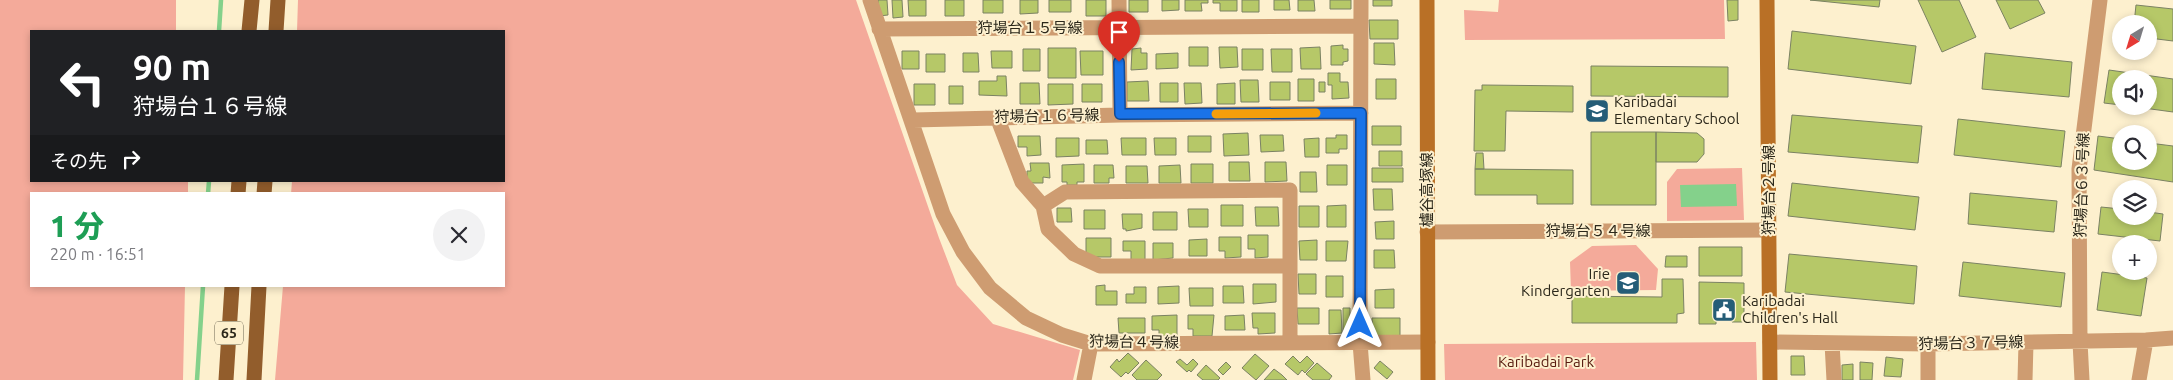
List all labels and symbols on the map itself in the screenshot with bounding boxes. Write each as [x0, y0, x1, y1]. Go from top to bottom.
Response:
pin [1098, 11, 1140, 62]
north arrow [2112, 15, 2158, 60]
street label: 狩場台１５号線 [977, 19, 1083, 36]
place label: Karibadai Elementary School [1614, 93, 1740, 127]
school or university icon: Karibadai Elementary School [1584, 98, 1610, 124]
street label: 狩場台１６号線 [994, 106, 1100, 125]
street label: 狩場台６３号線 [2071, 132, 2092, 238]
street label: 狩場台２号線 [1760, 145, 1777, 235]
street label: 櫨谷高塚線 [1418, 152, 1435, 228]
street label: 狩場台５４号線 [1545, 222, 1651, 239]
place label: Irie Kindergarten [1521, 265, 1610, 299]
school or university icon: Irie Kindergarten [1615, 270, 1641, 296]
place label: Karibadai Children's Hall [1742, 292, 1838, 326]
position arrow [1333, 297, 1385, 349]
public building icon: Karibadai Children's Hall [1711, 297, 1737, 323]
road number: 65 [215, 322, 243, 344]
street label: 狩場台４号線 [1089, 332, 1179, 351]
street label: 狩場台３７号線 [1918, 333, 2024, 352]
park label: Karibadai Park [1498, 353, 1594, 370]

